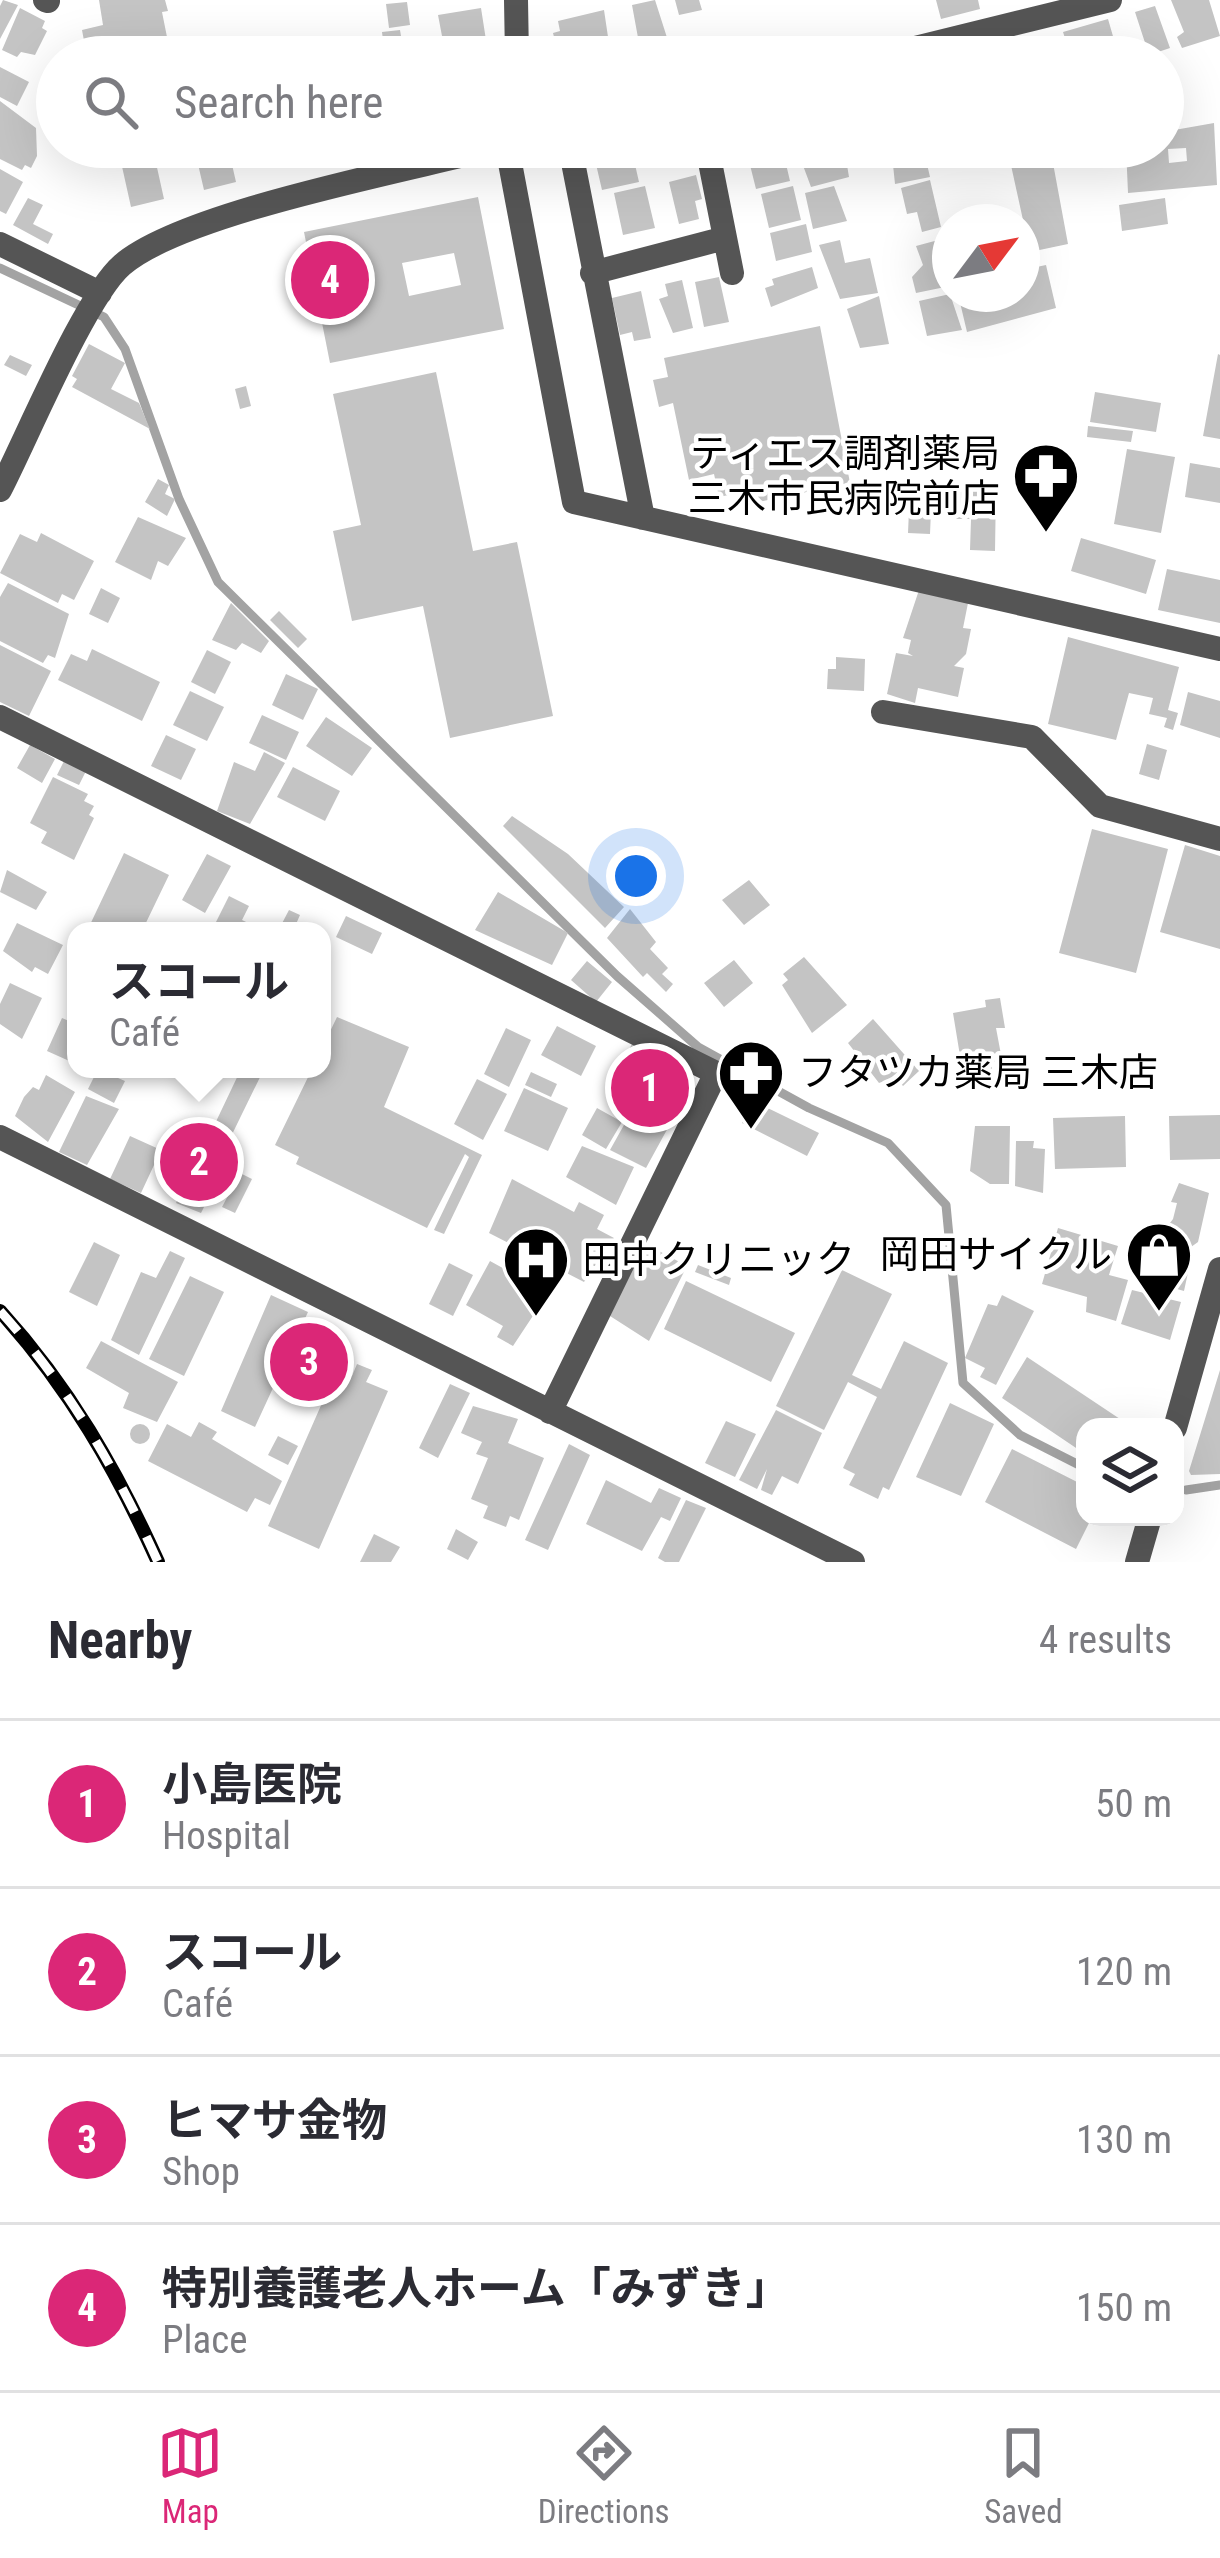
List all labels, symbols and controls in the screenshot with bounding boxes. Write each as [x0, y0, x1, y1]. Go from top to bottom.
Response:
search box [36, 36, 1184, 168]
icon: search [78, 69, 144, 135]
text: Search here [174, 76, 383, 129]
north arrow [932, 204, 1040, 312]
pin: 4 [291, 235, 369, 325]
place label: ティエス調剤薬局 三木市民病院前店 [688, 431, 1000, 522]
pharmacy icon: ティエス調剤薬局 三木市民病院前店 [1011, 441, 1081, 535]
your location [606, 846, 666, 906]
popup [67, 922, 331, 1078]
text: スコール [109, 955, 289, 1008]
text: Café [109, 1010, 180, 1056]
pharmacy icon: フタツカ薬局 三木店 [716, 1038, 786, 1132]
pin: 1 [611, 1043, 689, 1133]
place label: フタツカ薬局 三木店 [798, 1050, 1158, 1096]
pin: 2 [160, 1117, 238, 1207]
shop icon: 岡田サイクル [1124, 1220, 1194, 1314]
hospital icon: 田中クリニック [501, 1225, 571, 1319]
place label: 岡田サイクル [880, 1232, 1112, 1278]
place label: 田中クリニック [582, 1237, 855, 1283]
pin: 3 [270, 1317, 348, 1407]
map controls [1076, 1418, 1184, 1526]
button: layers [1076, 1418, 1184, 1526]
text: Nearby [48, 1611, 192, 1670]
text: 4 results [1039, 1617, 1172, 1663]
text: 小島医院 [162, 1758, 342, 1811]
text: 1 [77, 1781, 97, 1827]
text: 50 m [1095, 1781, 1172, 1827]
text: Hospital [162, 1813, 291, 1859]
text: スコール [162, 1926, 342, 1979]
text: 2 [77, 1949, 97, 1995]
text: 120 m [1076, 1949, 1172, 1995]
text: Café [162, 1981, 233, 2027]
text: ヒマサ金物 [162, 2094, 387, 2147]
text: 3 [77, 2117, 97, 2163]
text: 130 m [1076, 2117, 1172, 2163]
text: Shop [162, 2149, 240, 2195]
text: 特別養護老人ホーム「みずき」 [162, 2262, 791, 2315]
text: 4 [77, 2285, 97, 2331]
text: 150 m [1076, 2285, 1172, 2331]
text: Place [162, 2317, 248, 2363]
tab: Map [157, 2420, 223, 2531]
tab: Directions [538, 2420, 670, 2531]
tab: Saved [984, 2420, 1063, 2531]

